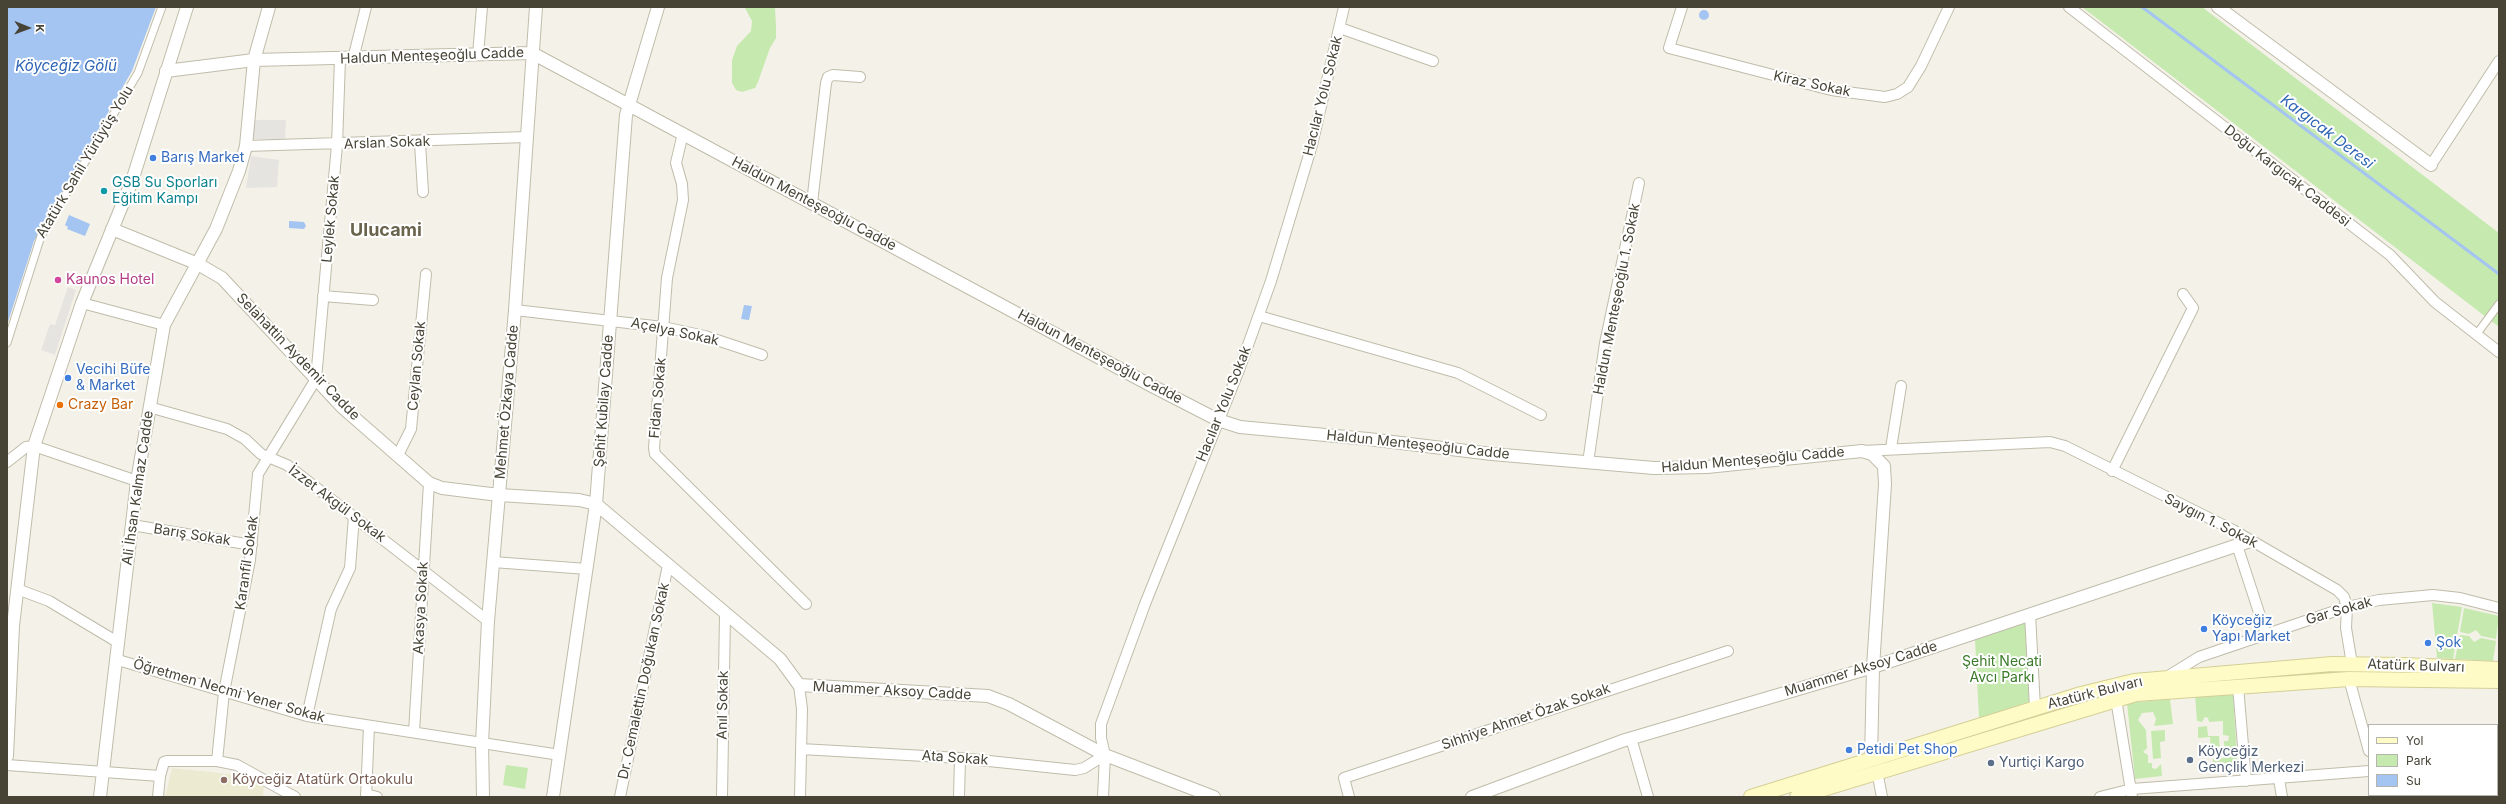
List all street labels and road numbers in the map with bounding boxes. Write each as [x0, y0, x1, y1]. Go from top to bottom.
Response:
street label: Hacılar Yolu Sokak [1300, 34, 1346, 158]
street label: Haldun Menteşeoğlu Cadde [340, 44, 524, 68]
street label: Kiraz Sokak [1772, 68, 1852, 100]
street label: Atatürk Sahil Yürüyüş Yolu [33, 83, 137, 241]
street label: Doğu Kargıcak Caddesi [2221, 122, 2353, 230]
street label: Arslan Sokak [344, 133, 430, 153]
street label: Haldun Menteşeoğlu Cadde [729, 153, 899, 255]
street label: Leylek Sokak [319, 175, 343, 263]
street label: Haldun Menteşeoğlu 1. Sokak [1590, 202, 1644, 396]
street label: Selahattin Aydemir Cadde [233, 290, 363, 424]
street label: Haldun Menteşeoğlu Cadde [1015, 306, 1185, 408]
street label: Açelya Sokak [629, 314, 721, 350]
street label: Ceylan Sokak [405, 320, 429, 412]
street label: Mehmet Özkaya Cadde [492, 324, 522, 480]
street label: Şehit Kubilay Cadde [591, 334, 617, 468]
street label: Hacılar Yolu Sokak [1193, 344, 1255, 464]
street label: Fidan Sokak [646, 357, 670, 439]
street label: Ali İhsan Kalmaz Cadde [119, 410, 157, 566]
street label: Haldun Menteşeoğlu Cadde [1326, 427, 1510, 463]
street label: Haldun Menteşeoğlu Cadde [1661, 444, 1845, 476]
street label: İzzet Akgül Sokak [285, 462, 389, 546]
street label: Saygın 1. Sokak [2161, 490, 2261, 552]
street label: Karanfil Sokak [232, 515, 262, 611]
street label: Barış Sokak [152, 521, 232, 549]
street label: Akasya Sokak [410, 561, 432, 655]
street label: Dr. Cemalettin Doğukan Sokak [615, 581, 673, 781]
street label: Gar Sokak [2304, 594, 2374, 628]
street label: Muammer Aksoy Cadde [1783, 638, 1939, 700]
street label: Öğretmen Necmi Yener Sokak [131, 656, 327, 726]
street label: Atatürk Bulvarı [2367, 656, 2465, 676]
street label: Anıl Sokak [714, 670, 732, 740]
street label: Atatürk Bulvarı [2046, 673, 2144, 713]
street label: Muammer Aksoy Cadde [812, 678, 972, 704]
street label: Sıhhiye Ahmet Özak Sokak [1439, 680, 1613, 754]
street label: Ata Sokak [921, 747, 989, 769]

